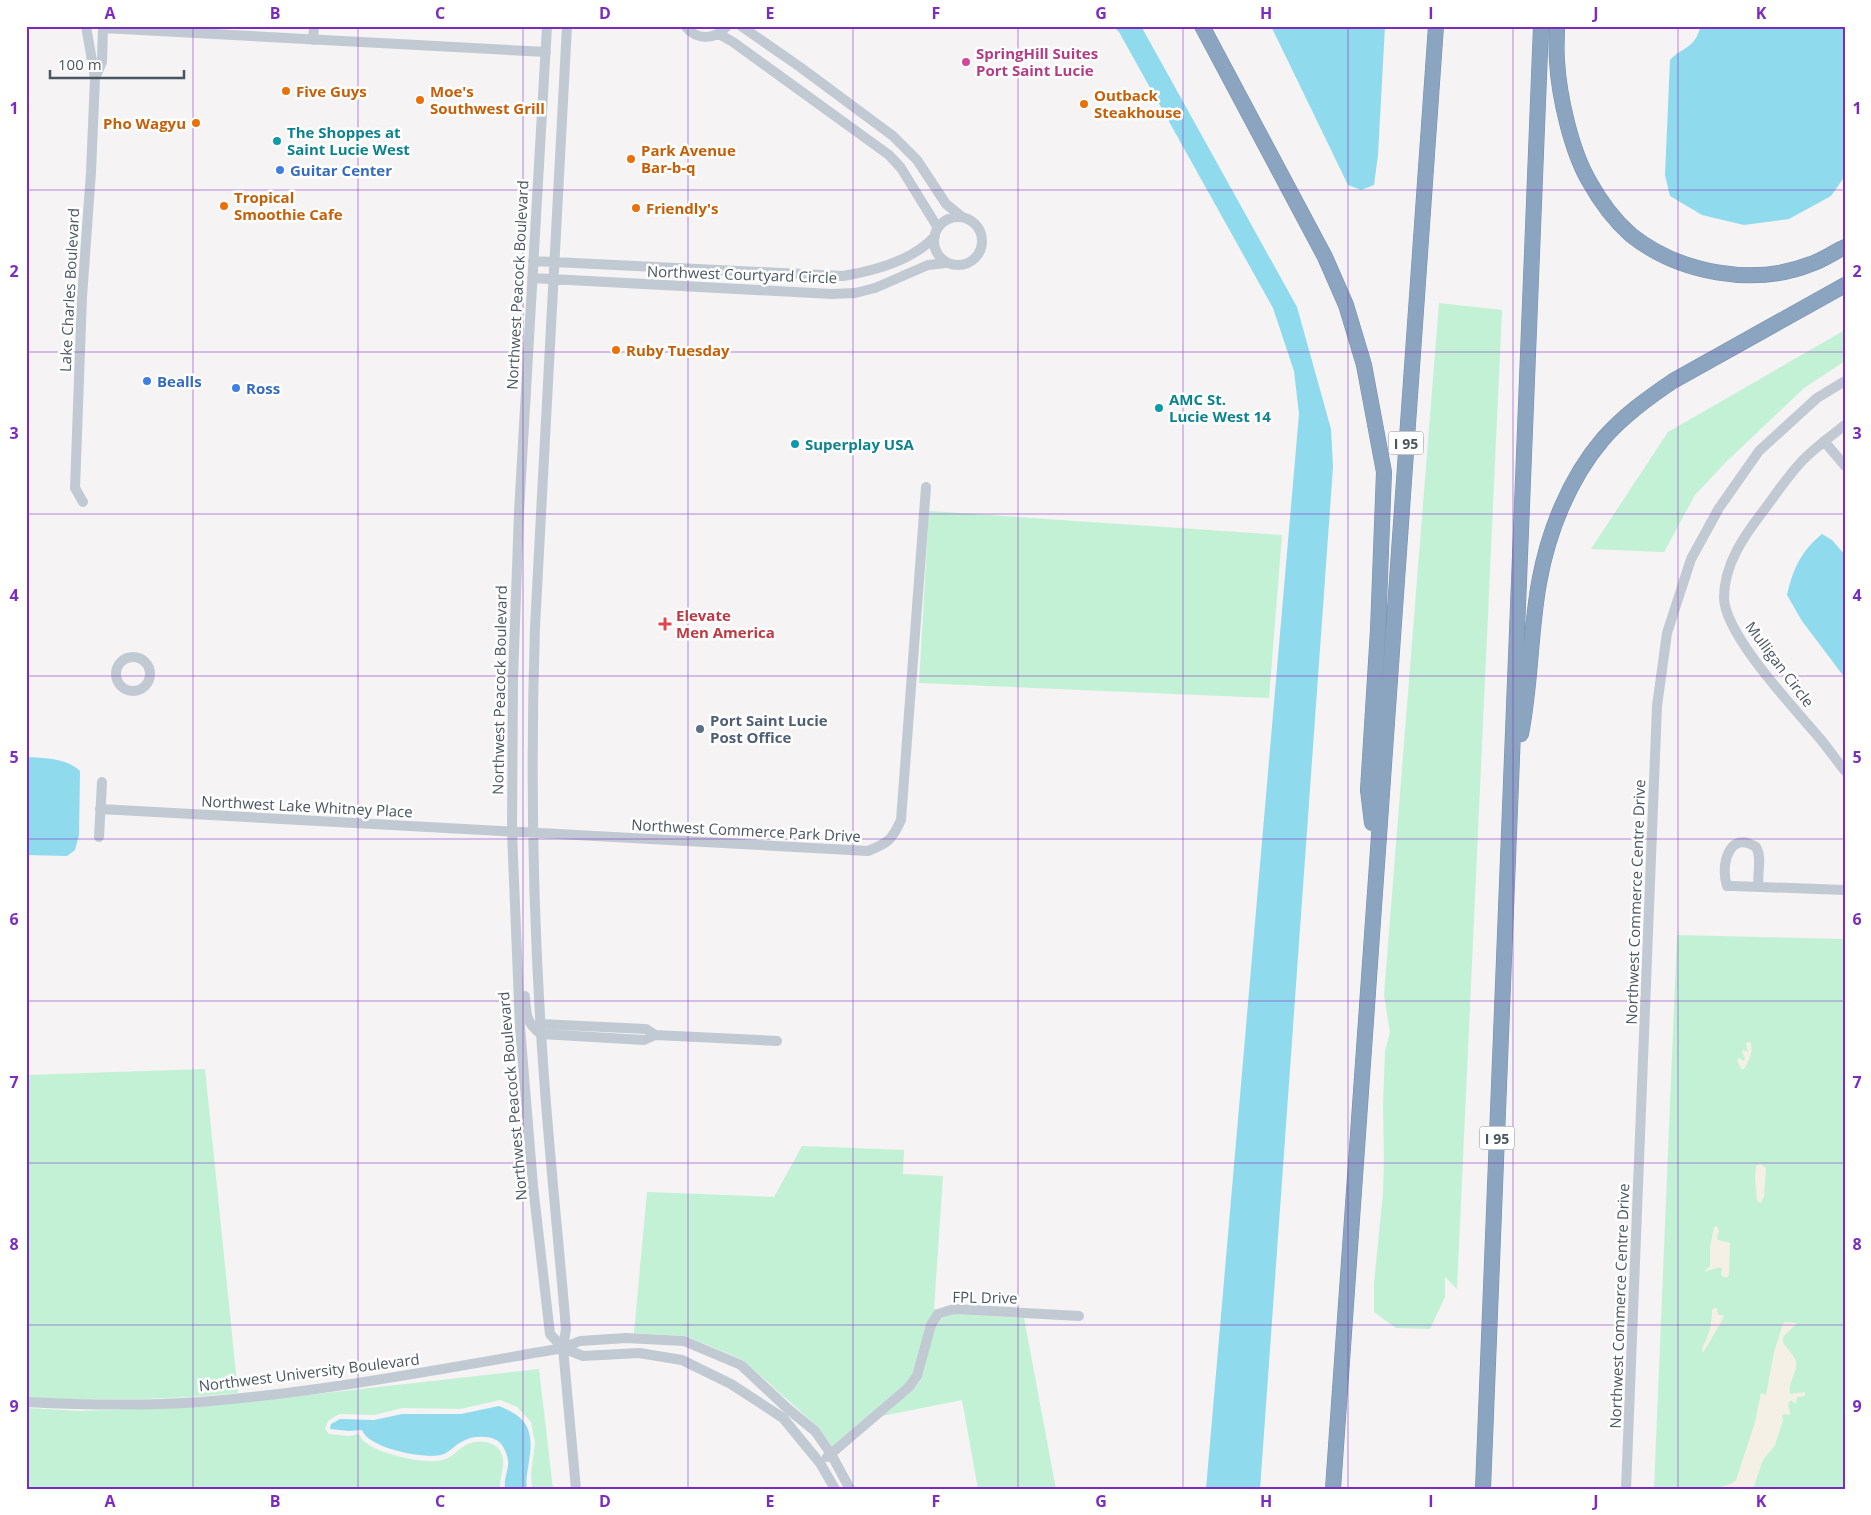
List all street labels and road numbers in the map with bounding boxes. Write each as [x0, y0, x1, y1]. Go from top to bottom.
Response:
street label: Northwest Peacock Boulevard [502, 180, 532, 390]
street label: Lake Charles Boulevard [55, 208, 83, 372]
street label: Northwest Courtyard Circle [647, 261, 837, 287]
road number: I 95 [1388, 432, 1424, 454]
street label: Northwest Peacock Boulevard [487, 585, 511, 795]
street label: Mulligan Circle [1741, 617, 1819, 711]
street label: Northwest Commerce Centre Drive [1621, 779, 1649, 1025]
street label: Northwest Lake Whitney Place [201, 790, 413, 822]
street label: Northwest Commerce Park Drive [631, 814, 861, 846]
street label: Northwest Peacock Boulevard [493, 991, 531, 1201]
road number: I 95 [1480, 1126, 1514, 1150]
street label: Northwest Commerce Centre Drive [1605, 1183, 1633, 1429]
street label: FPL Drive [952, 1286, 1018, 1308]
street label: Northwest University Boulevard [197, 1349, 421, 1395]

